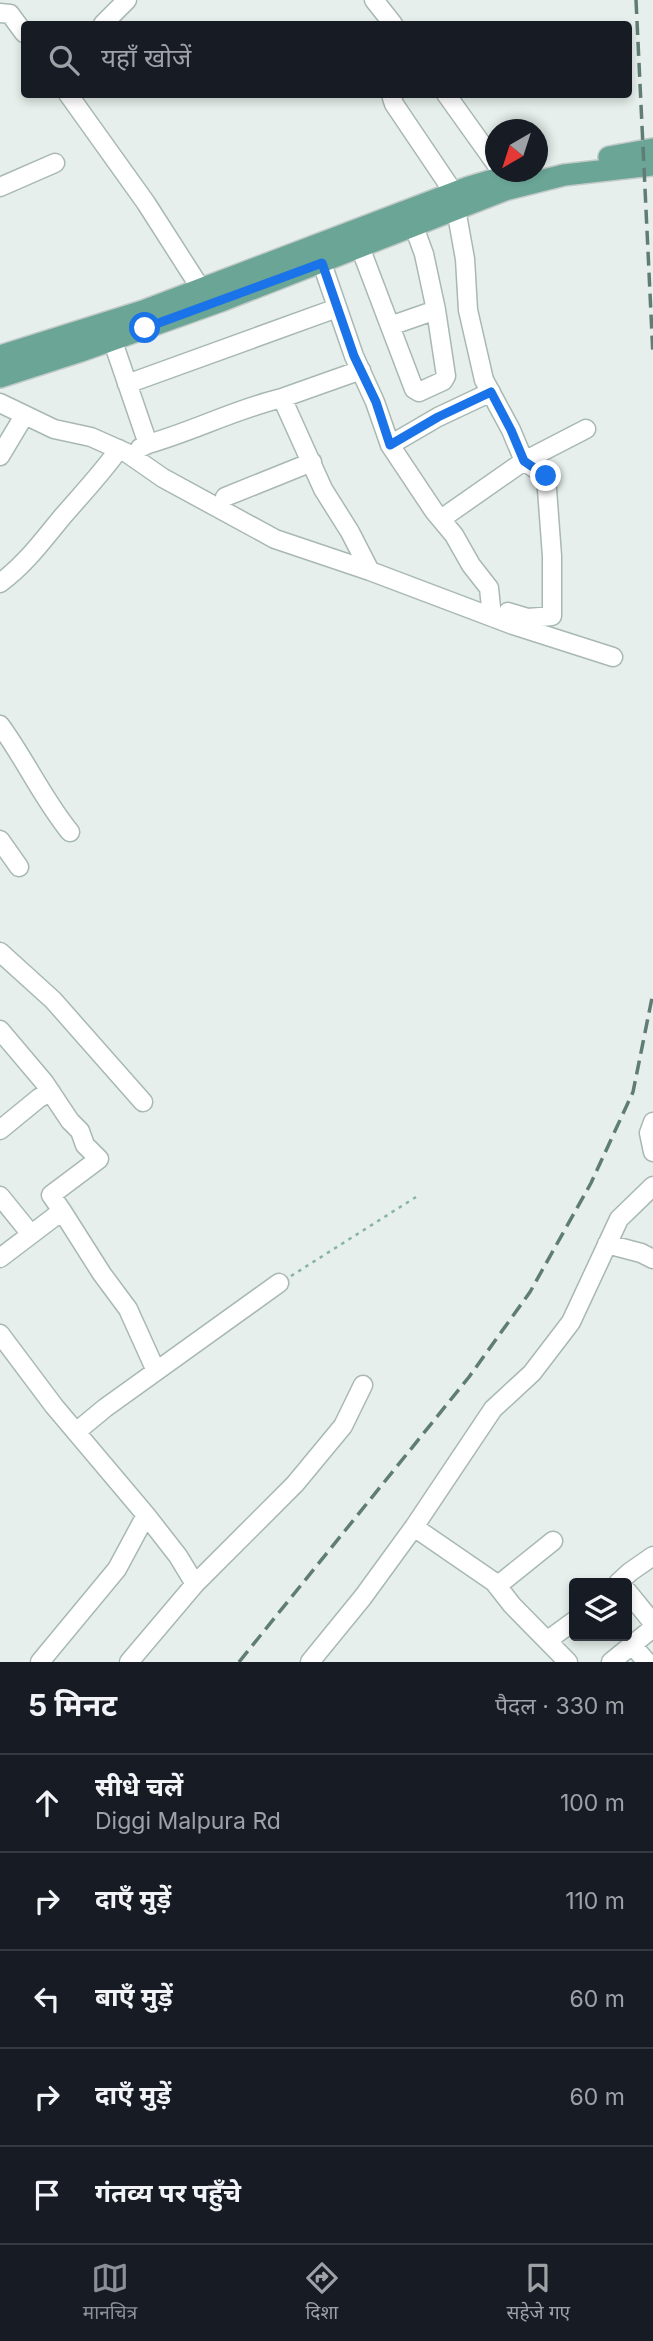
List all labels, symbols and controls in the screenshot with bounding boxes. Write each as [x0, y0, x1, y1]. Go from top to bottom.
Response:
search box [21, 21, 632, 98]
icon: search [45, 41, 83, 79]
text: यहाँ खोजें [101, 42, 191, 73]
north arrow [485, 119, 548, 182]
route start [129, 312, 160, 343]
route end [530, 460, 561, 491]
map controls [569, 1578, 632, 1641]
button: layers [569, 1578, 632, 1641]
text: 5 मिनट [28, 1687, 117, 1723]
text: पैदल · 330 m [495, 1692, 625, 1720]
text: सीधे चलें [95, 1771, 183, 1802]
icon: ahead [28, 1784, 66, 1822]
text: 100 m [560, 1789, 625, 1817]
text: Diggi Malpura Rd [95, 1807, 281, 1835]
icon: right [28, 1882, 66, 1920]
text: दाएँ मुड़ें [95, 1883, 171, 1914]
text: 110 m [565, 1887, 625, 1915]
icon: left [28, 1980, 66, 2018]
text: बाएँ मुड़ें [95, 1981, 172, 2012]
text: 60 m [570, 1985, 625, 2013]
icon: right [28, 2078, 66, 2116]
text: दाएँ मुड़ें [95, 2079, 171, 2110]
text: 60 m [570, 2083, 625, 2111]
icon: arrive [28, 2176, 66, 2214]
text: गंतव्य पर पहुँचे [95, 2177, 241, 2208]
tab: मानचित्र [83, 2259, 137, 2327]
tab: दिशा [303, 2259, 341, 2327]
tab: सहेजे गए [507, 2259, 570, 2327]

